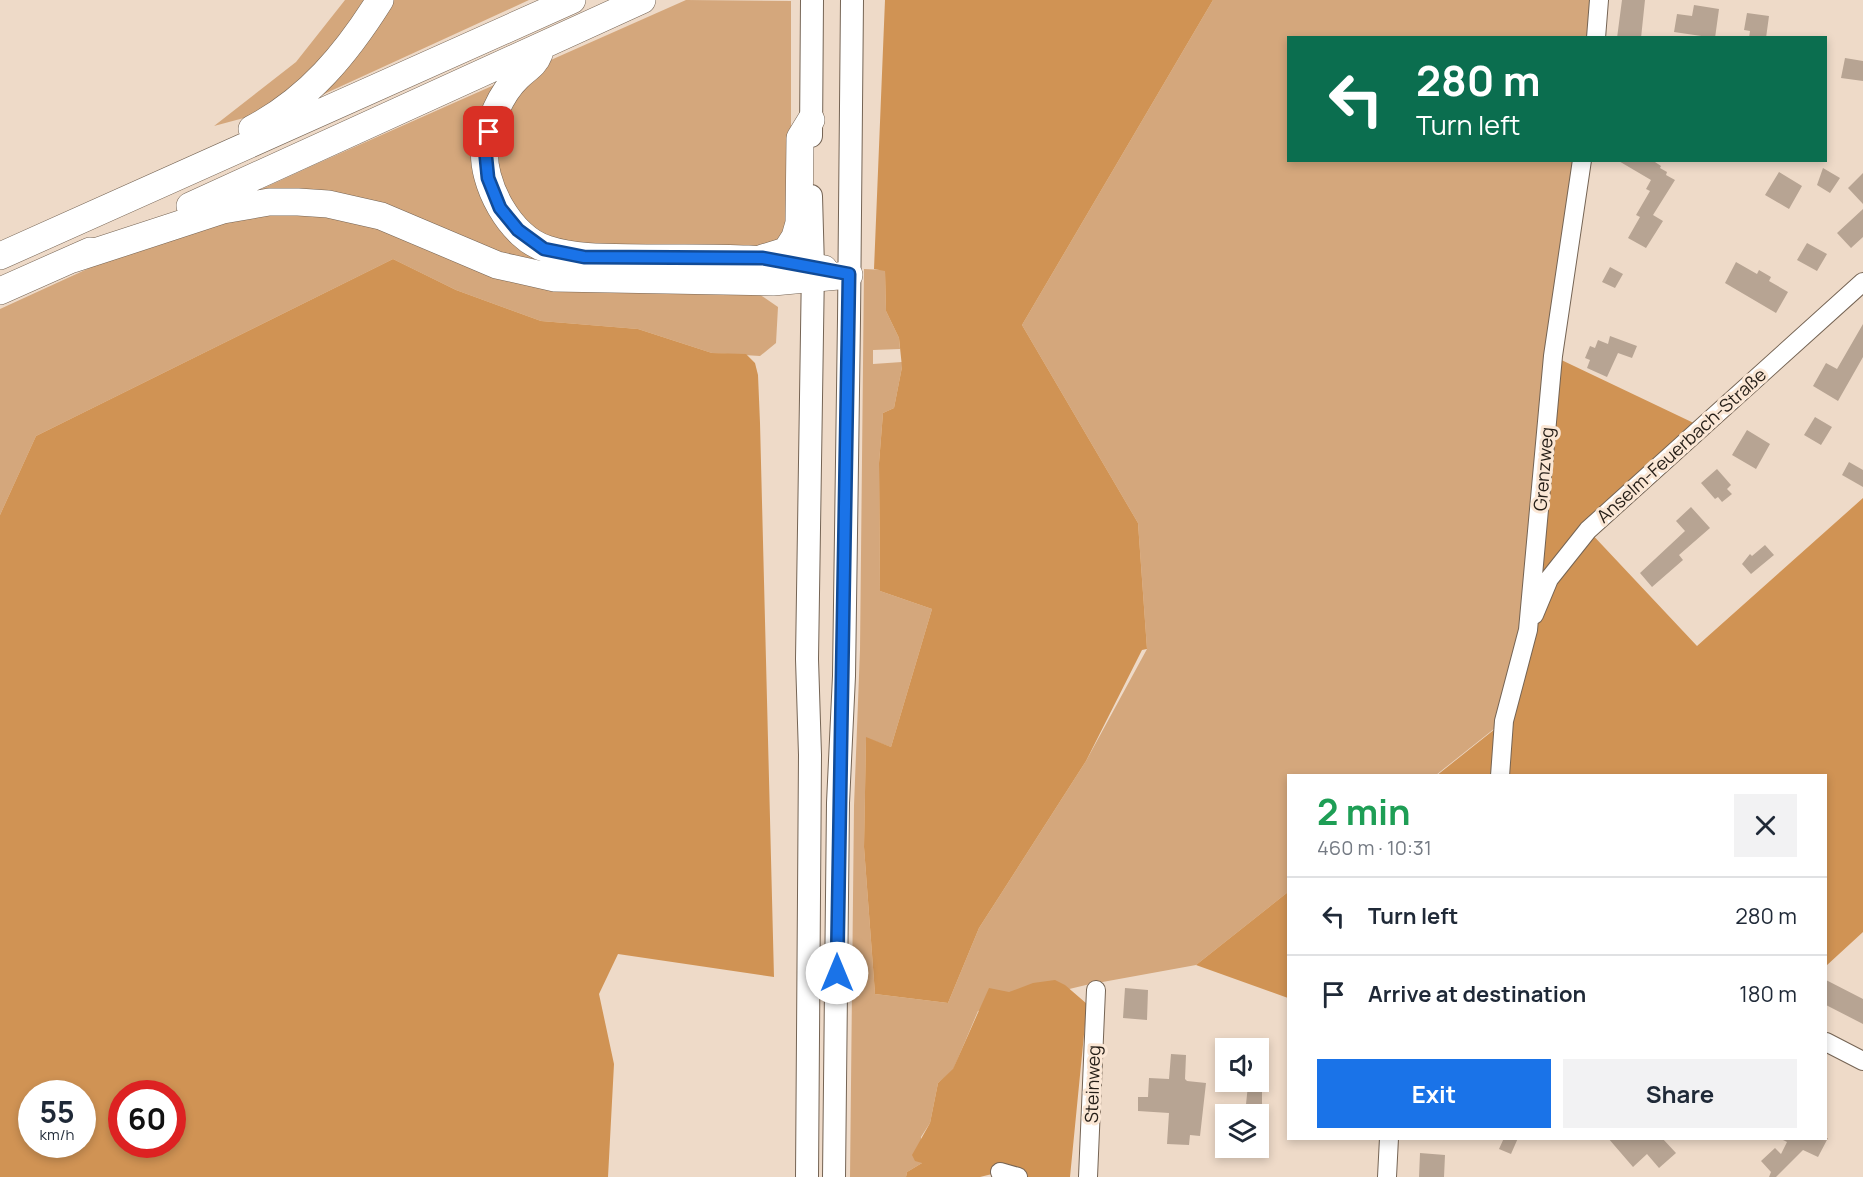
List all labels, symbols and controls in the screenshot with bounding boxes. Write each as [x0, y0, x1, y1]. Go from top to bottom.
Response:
text: 280 m [1416, 51, 1541, 109]
icon: left [1317, 60, 1395, 138]
pin [463, 106, 514, 157]
text: Turn left [1416, 106, 1520, 143]
icon: arrive [472, 115, 505, 148]
street label: Anselm-Feuerbach-Straße [1591, 362, 1771, 528]
street label: Grenzweg [1527, 426, 1559, 512]
text: 2 min [1317, 787, 1411, 836]
button: close [1734, 794, 1797, 857]
text: 460 m · 10:31 [1317, 834, 1432, 861]
icon: left [1317, 900, 1350, 933]
text: Turn left [1368, 901, 1458, 931]
text: 280 m [1735, 901, 1797, 931]
position arrow [805, 941, 869, 1005]
icon: arrive [1317, 978, 1350, 1011]
text: Arrive at destination [1368, 979, 1586, 1009]
text: 180 m [1739, 979, 1797, 1009]
map controls [1215, 1038, 1269, 1158]
button: sound [1215, 1038, 1269, 1092]
street label: Steinweg [1079, 1045, 1105, 1123]
button: Exit [1317, 1059, 1551, 1128]
button: Share [1563, 1059, 1797, 1128]
speed limit sign: 60 [108, 1080, 186, 1158]
text: 55 [39, 1091, 75, 1132]
button: layers [1215, 1104, 1269, 1158]
text: km/h [40, 1124, 74, 1145]

